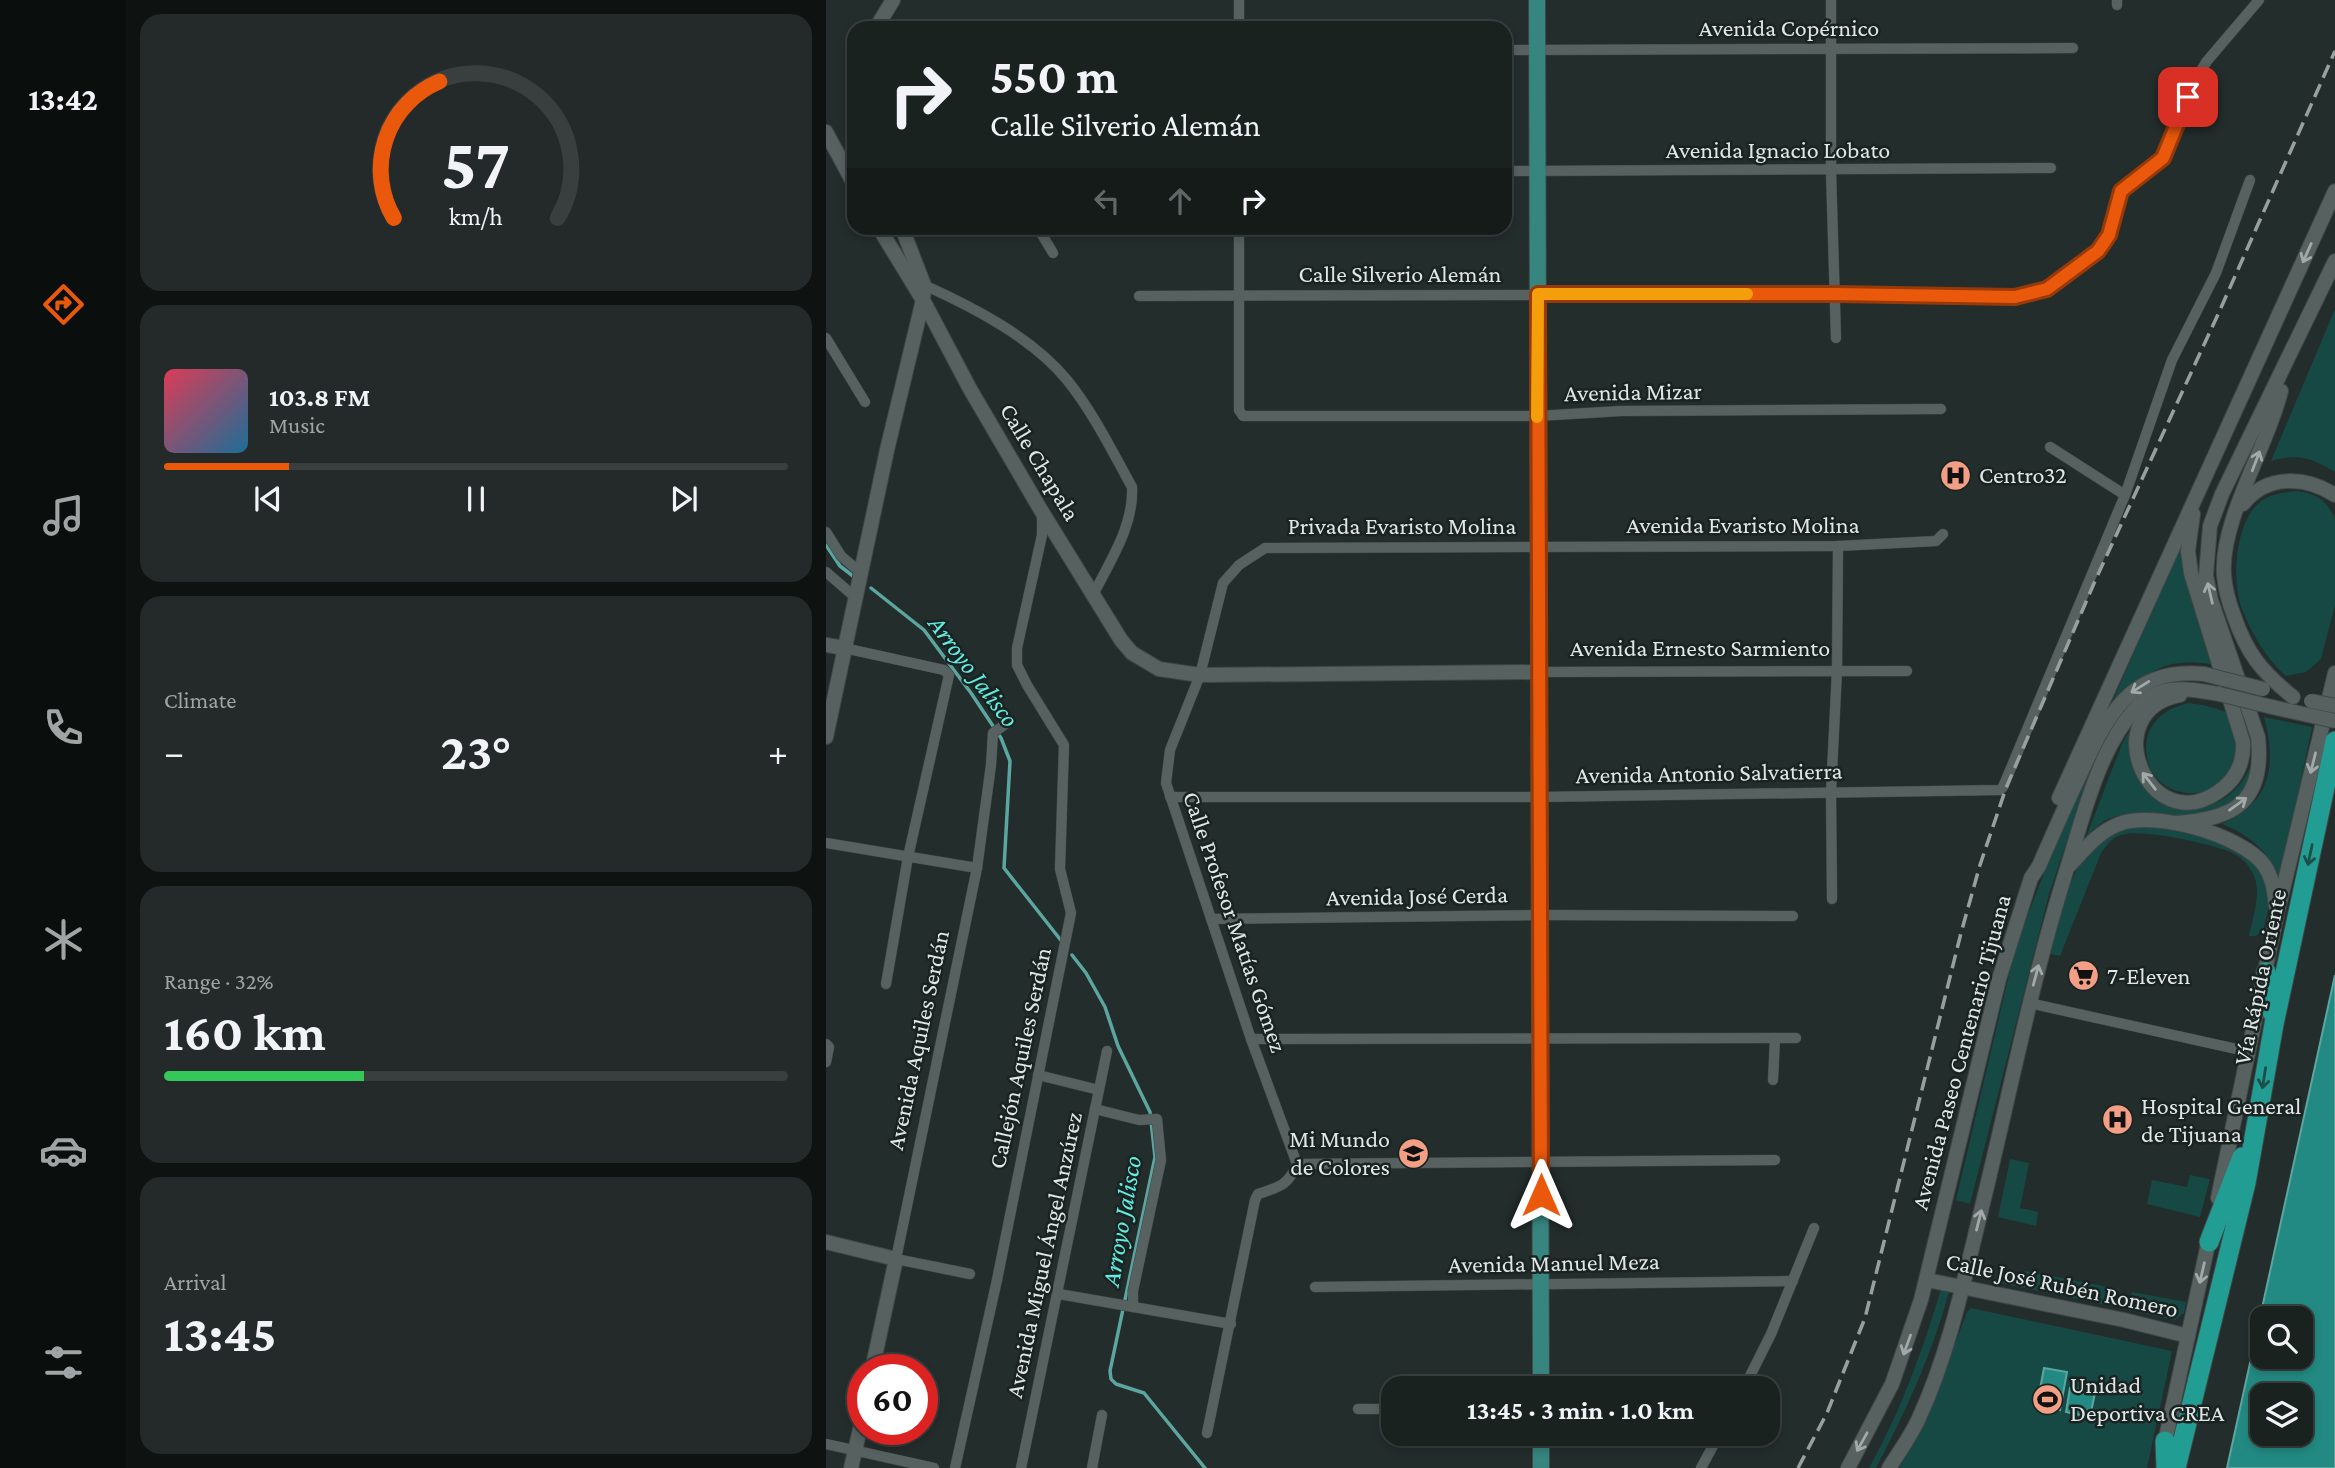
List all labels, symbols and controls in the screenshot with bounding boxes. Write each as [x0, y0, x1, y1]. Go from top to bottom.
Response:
street label: Avenida Copérnico [1699, 14, 1879, 41]
icon: right [875, 49, 966, 140]
text: 550 m [990, 49, 1118, 104]
pin [2158, 67, 2218, 127]
icon: arrive [2169, 78, 2207, 116]
text: 13:42 [28, 81, 98, 117]
text: Calle Silverio Alemán [990, 107, 1261, 143]
text: 57 [441, 124, 511, 205]
street label: Avenida Ignacio Lobato [1666, 136, 1890, 163]
icon: left [1088, 182, 1126, 220]
icon: ahead [1161, 182, 1199, 220]
icon: right [1234, 182, 1272, 220]
text: km/h [449, 203, 503, 230]
one-way arrow [2300, 242, 2313, 263]
street label: Calle Silverio Alemán [1298, 260, 1502, 287]
icon: directions [39, 280, 88, 329]
street label: Avenida Mizar [1564, 377, 1703, 406]
text: 103.8 FM [269, 383, 370, 412]
street label: Calle Chapala [995, 398, 1086, 525]
text: Music [269, 412, 325, 438]
one-way arrow [2251, 450, 2263, 472]
hospital icon: Centro32 [1939, 458, 1973, 492]
place label: Centro32 [1979, 461, 2067, 488]
icon: previous [249, 480, 287, 518]
icon: pause [457, 480, 495, 518]
icon: next [665, 480, 703, 518]
icon: music [39, 491, 88, 540]
street label: Avenida Evaristo Molina [1626, 511, 1860, 538]
street label: Privada Evaristo Molina [1288, 512, 1516, 539]
one-way arrow [2202, 582, 2216, 605]
water label: Arroyo Jalisco [921, 608, 1025, 733]
street label: Avenida Ernesto Sarmiento [1570, 634, 1830, 661]
one-way arrow [2130, 681, 2150, 695]
text: Climate [164, 687, 236, 713]
icon: phone [39, 703, 88, 752]
text: 23° [440, 722, 512, 780]
text: − [164, 731, 184, 773]
text: + [768, 731, 788, 773]
one-way arrow [2306, 752, 2319, 774]
street label: Avenida Antonio Salvatierra [1575, 757, 1843, 788]
one-way arrow [2141, 772, 2156, 791]
street label: Calle Profesor Matías Gómez [1178, 788, 1293, 1056]
one-way arrow [2228, 797, 2247, 812]
one-way arrow [2303, 843, 2317, 866]
street label: Avenida José Cerda [1326, 880, 1508, 911]
street label: Vía Rápida Oriente [2228, 886, 2291, 1067]
street label: Avenida Paseo Centenario Tijuana [1905, 891, 2016, 1212]
icon: climate [39, 915, 88, 964]
street label: Avenida Aquiles Serdán [881, 927, 954, 1152]
street label: Callejón Aquiles Serdán [983, 945, 1056, 1171]
supermarket icon: 7-Eleven [2067, 959, 2101, 993]
place label: 7-Eleven [2107, 962, 2191, 989]
one-way arrow [2030, 964, 2043, 987]
text: Range · 32% [164, 968, 274, 994]
text: 160 km [164, 1003, 326, 1061]
one-way arrow [2257, 1066, 2270, 1089]
place label: Hospital General de Tijuana [2141, 1092, 2301, 1147]
hospital icon: Hospital General de Tijuana [2101, 1103, 2135, 1137]
street label: Avenida Miguel Ángel Anzúrez [1000, 1110, 1087, 1400]
place label: Mi Mundo de Colores [1289, 1125, 1390, 1180]
icon: car [39, 1126, 88, 1175]
school or university icon: Mi Mundo de Colores [1396, 1136, 1430, 1170]
water label: Arroyo Jalisco [1095, 1154, 1147, 1291]
position arrow [1504, 1158, 1578, 1232]
one-way arrow [1973, 1209, 1986, 1232]
street label: Avenida Manuel Meza [1448, 1247, 1660, 1278]
street label: Calle José Rubén Romero [1943, 1247, 2181, 1322]
one-way arrow [2195, 1261, 2208, 1284]
text: Arrival [164, 1269, 227, 1295]
text: 13:45 [164, 1304, 277, 1362]
map controls [2250, 1306, 2313, 1446]
button: search [2250, 1306, 2313, 1369]
one-way arrow [1900, 1333, 1912, 1355]
icon: filters [39, 1338, 88, 1387]
speed limit sign: 60 [847, 1354, 938, 1445]
place label: Unidad Deportiva CREA [2070, 1371, 2225, 1426]
sports icon: Unidad Deportiva CREA [2030, 1382, 2064, 1416]
button: layers [2250, 1383, 2313, 1446]
text: 13:45 · 3 min · 1.0 km [1467, 1396, 1694, 1425]
one-way arrow [1855, 1431, 1869, 1452]

